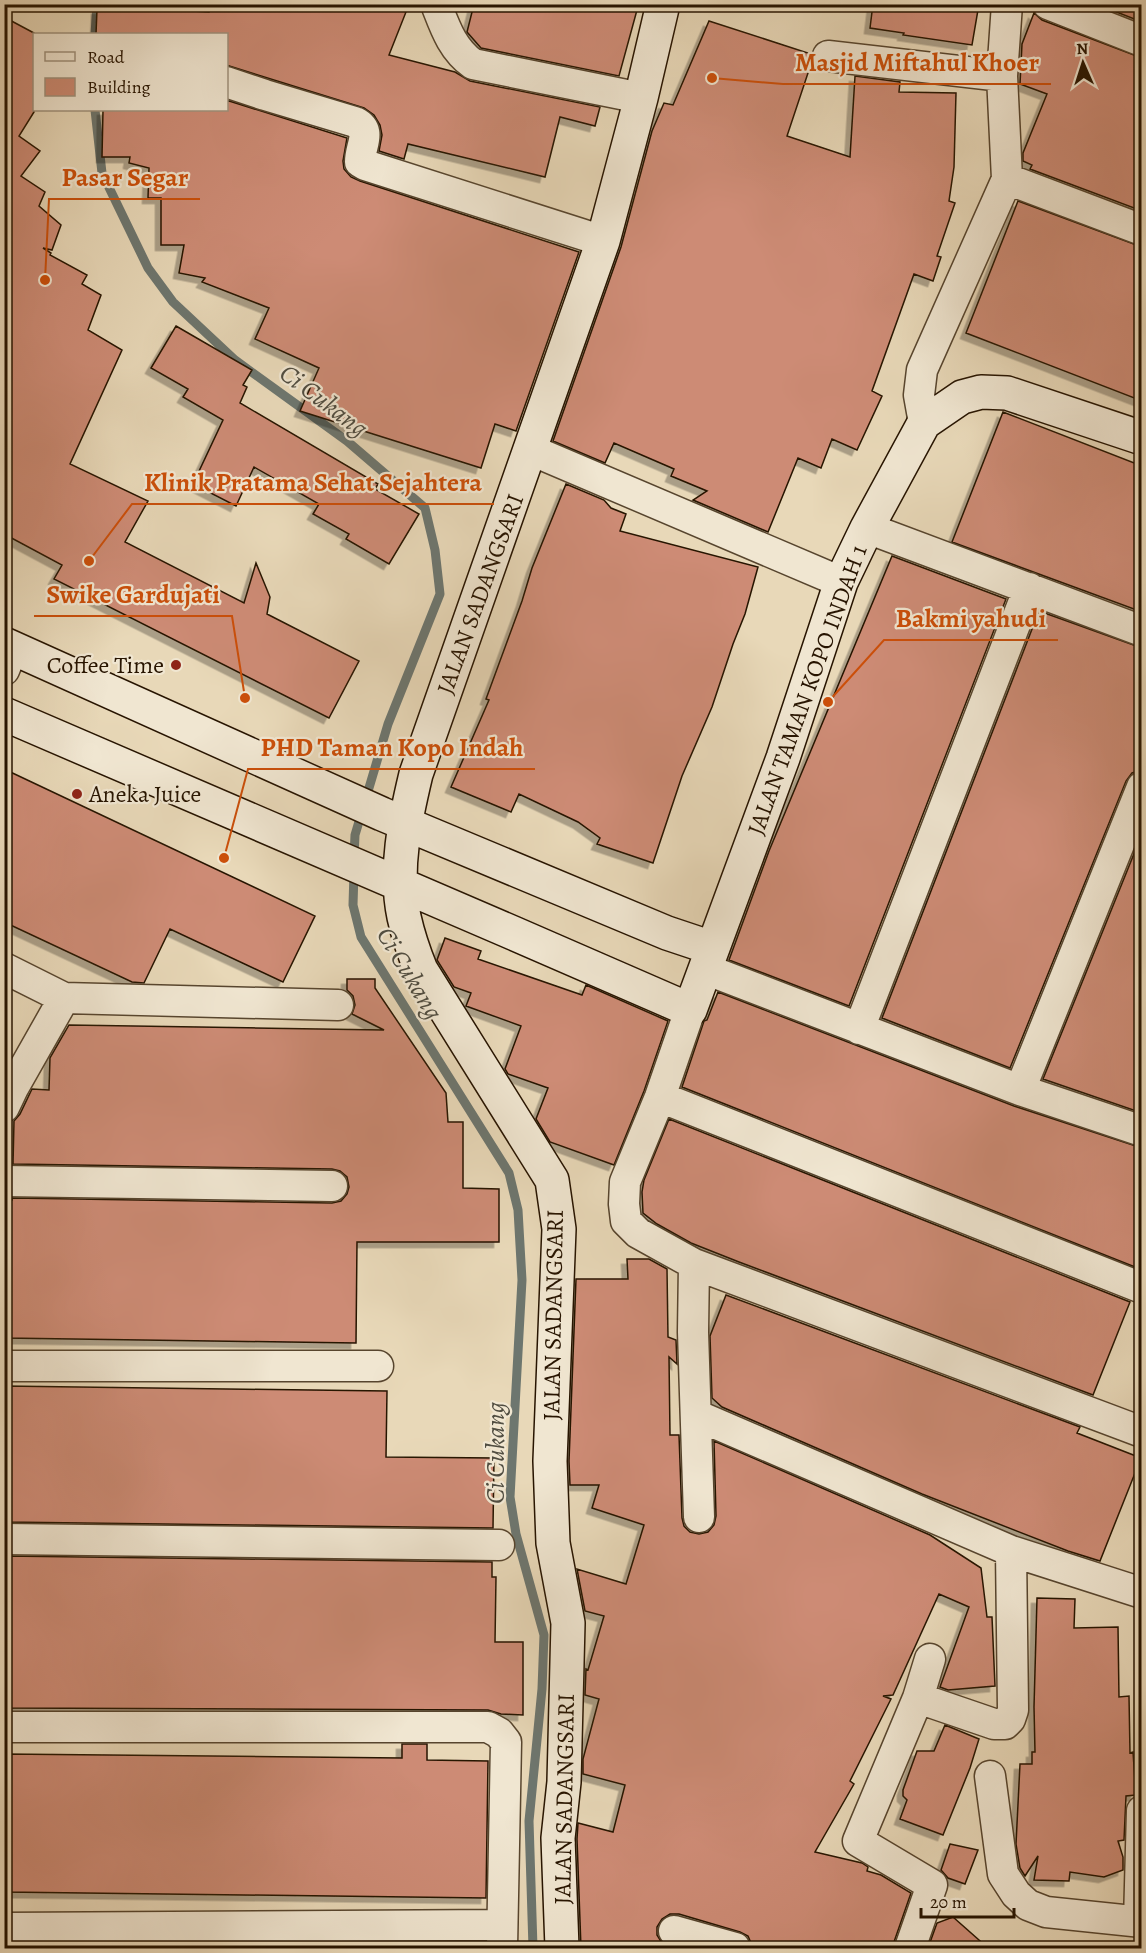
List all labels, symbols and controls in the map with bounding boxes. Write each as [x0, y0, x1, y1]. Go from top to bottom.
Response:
legend [33, 33, 228, 111]
north arrow [1053, 33, 1113, 93]
text: N [1076, 38, 1089, 60]
callout: Masjid Miftahul Khoer [783, 40, 1051, 84]
text: Road [87, 45, 125, 69]
text: Masjid Miftahul Khoer [795, 45, 1039, 80]
text: Building [87, 75, 151, 99]
callout: Pasar Segar [49, 155, 200, 199]
text: Pasar Segar [62, 160, 189, 195]
water label: Ci Cukang [272, 356, 375, 445]
callout: Klinik Pratama Sehat Sejahtera [132, 460, 494, 504]
text: Klinik Pratama Sehat Sejahtera [144, 465, 482, 500]
street label: JALAN SADANGSARI [429, 489, 531, 699]
street label: JALAN TAMAN KOPO INDAH 1 [740, 540, 874, 840]
callout: Swike Gardujati [34, 572, 232, 616]
text: Swike Gardujati [46, 577, 220, 612]
callout: Bakmi yahudi [884, 596, 1058, 640]
text: Bakmi yahudi [896, 601, 1046, 636]
place label: Coffee Time [47, 649, 164, 681]
marker: Coffee Time [169, 658, 183, 672]
callout: PHD Taman Kopo Indah [248, 725, 535, 769]
text: PHD Taman Kopo Indah [261, 730, 523, 765]
place label: Aneka Juice [88, 778, 201, 810]
marker: Aneka Juice [70, 787, 84, 801]
water label: Ci Cukang [368, 920, 451, 1026]
street label: JALAN SADANGSARI [535, 1209, 571, 1421]
water label: Ci Cukang [478, 1401, 513, 1504]
street label: JALAN SADANGSARI [546, 1693, 582, 1905]
scale bar [921, 1881, 1014, 1919]
text: 20 m [930, 1890, 967, 1914]

